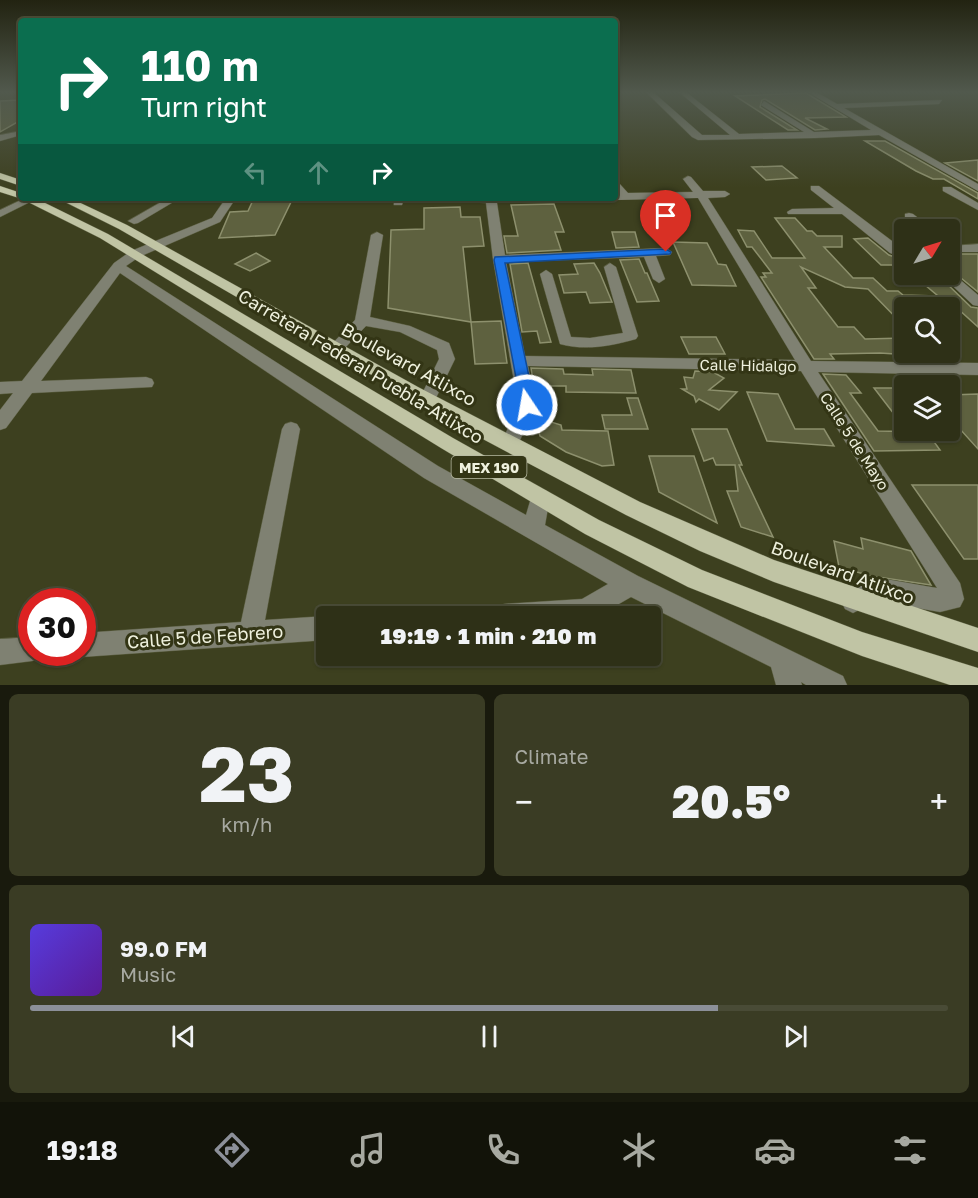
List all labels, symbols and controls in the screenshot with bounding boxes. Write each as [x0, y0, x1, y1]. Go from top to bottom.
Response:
text: 110 m [141, 40, 259, 90]
icon: right [42, 42, 120, 120]
text: Turn right [141, 91, 267, 123]
icon: left [239, 156, 272, 189]
icon: ahead [302, 156, 335, 189]
icon: right [365, 156, 398, 189]
pin [640, 190, 691, 252]
icon: arrive [649, 199, 682, 232]
north arrow [894, 219, 960, 285]
map controls [894, 219, 960, 441]
street label: Carretera Federal Puebla-Atlixco [235, 284, 487, 448]
button: search [894, 297, 960, 363]
street label: Boulevard Atlixco [338, 318, 480, 410]
street label: Calle Hidalgo [700, 355, 796, 375]
position arrow [495, 373, 559, 437]
button: layers [894, 375, 960, 441]
street label: Calle 5 de Mayo [817, 389, 893, 493]
road number: MEX 190 [452, 456, 526, 478]
street label: Boulevard Atlixco [768, 536, 918, 608]
speed limit sign: 30 [18, 588, 96, 666]
street label: Calle 5 de Febrero [126, 620, 284, 652]
text: 19:19 · 1 min · 210 m [381, 622, 596, 649]
text: 23 [199, 726, 294, 819]
text: Climate [515, 744, 588, 768]
text: 20.5° [672, 774, 790, 828]
text: − [515, 782, 533, 821]
text: + [930, 782, 948, 821]
text: km/h [221, 812, 272, 836]
text: 99.0 FM [120, 935, 207, 962]
text: Music [120, 962, 176, 986]
icon: previous [167, 1020, 200, 1053]
icon: pause [473, 1020, 506, 1053]
icon: next [779, 1020, 812, 1053]
icon: directions [211, 1129, 253, 1171]
icon: music [347, 1129, 389, 1171]
icon: phone [482, 1129, 524, 1171]
icon: climate [618, 1129, 660, 1171]
icon: car [754, 1129, 796, 1171]
icon: filters [889, 1129, 931, 1171]
text: 19:18 [47, 1134, 118, 1166]

